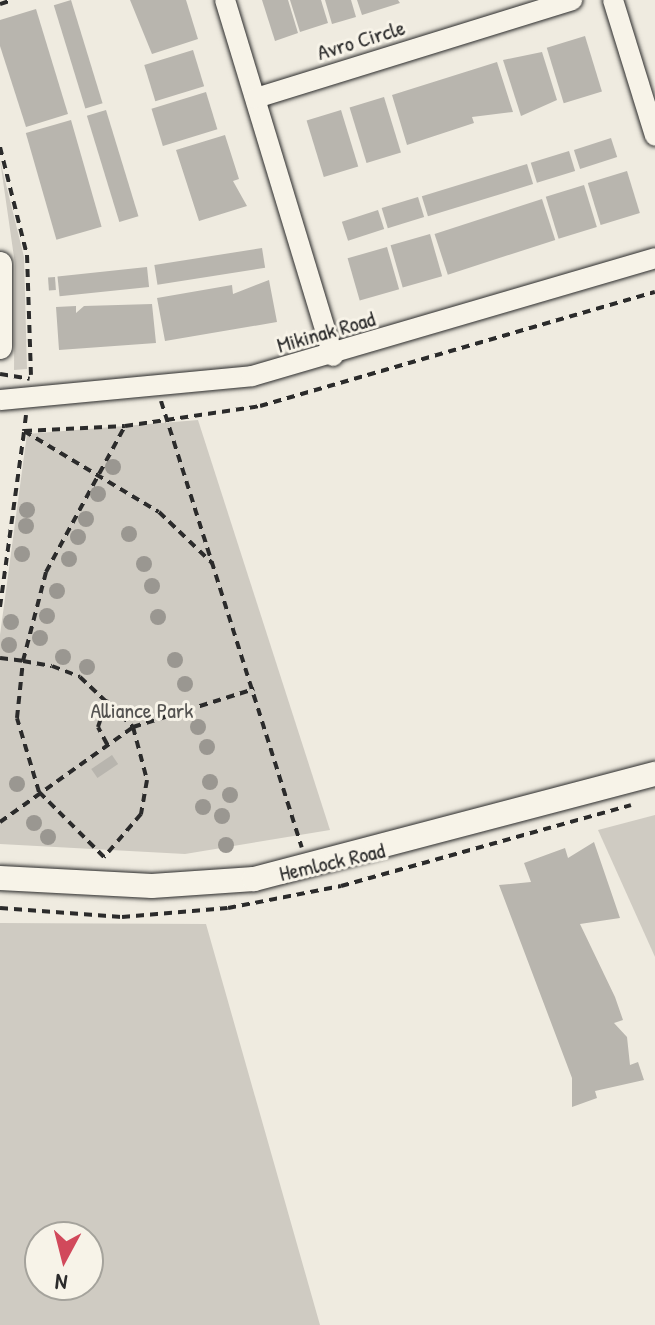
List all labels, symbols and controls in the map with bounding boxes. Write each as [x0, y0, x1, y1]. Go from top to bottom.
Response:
street label: Avro Circle [314, 14, 408, 66]
street label: Mikinak Road [274, 305, 378, 359]
park label: Alliance Park [91, 698, 193, 724]
street label: Hemlock Road [277, 837, 387, 887]
north arrow [24, 1221, 104, 1301]
text: N [54, 1267, 69, 1298]

